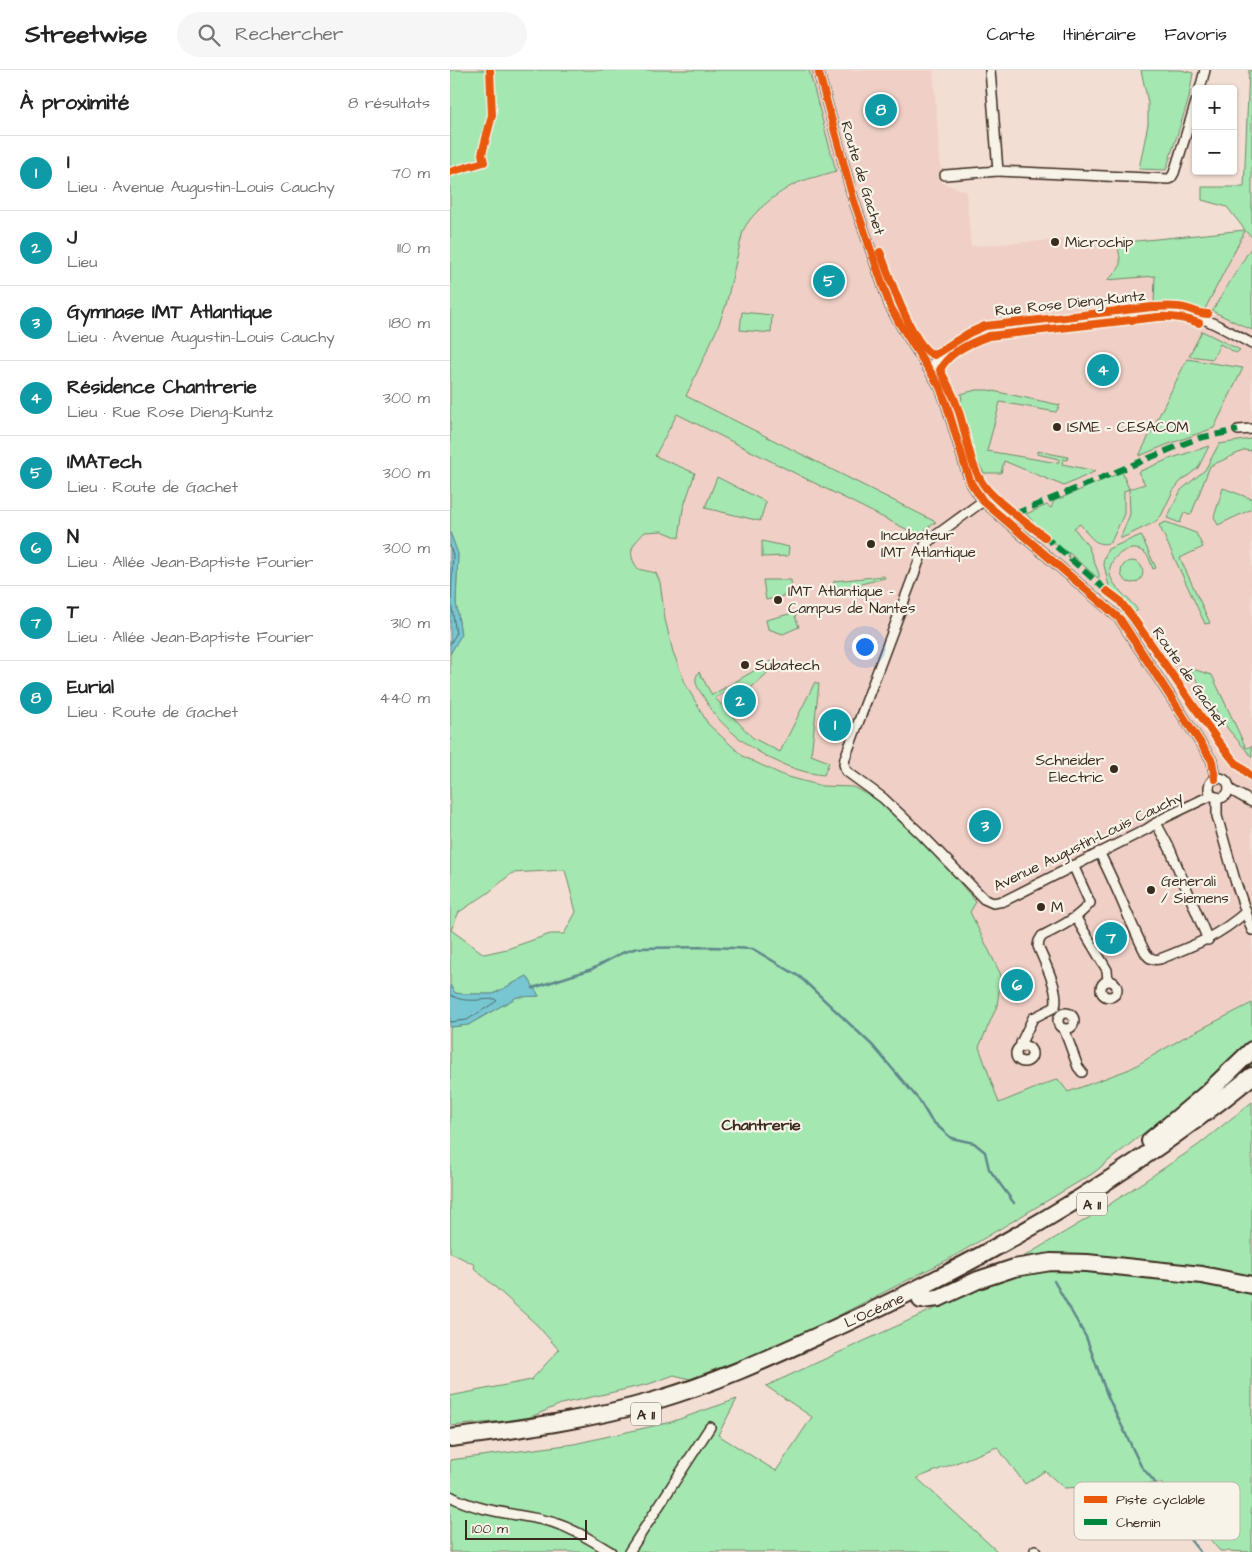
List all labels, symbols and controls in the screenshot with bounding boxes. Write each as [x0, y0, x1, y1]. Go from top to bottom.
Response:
search box [177, 12, 527, 57]
text: Streetwise [25, 18, 147, 52]
icon: search [195, 21, 223, 49]
text: Rechercher [235, 21, 343, 48]
text: Carte [986, 22, 1035, 47]
text: Itinéraire [1063, 22, 1136, 47]
text: Favoris [1164, 22, 1227, 47]
map controls [1192, 85, 1237, 175]
button: + [1192, 85, 1237, 130]
text: À proximité [20, 88, 129, 117]
pin: 8 [865, 91, 897, 129]
text: 8 résultats [348, 92, 430, 114]
street label: Route de Gachet [835, 119, 890, 238]
button: − [1192, 130, 1237, 175]
text: I [67, 149, 70, 176]
text: 1 [35, 162, 37, 184]
text: 70 m [391, 162, 430, 184]
text: Lieu · Avenue Augustin-Louis Cauchy [67, 176, 335, 198]
text: J [67, 224, 77, 251]
place label: Microchip [1065, 232, 1133, 253]
marker: Microchip [1049, 236, 1061, 248]
text: 2 [31, 237, 41, 259]
text: 110 m [397, 237, 430, 259]
text: Lieu [67, 251, 97, 273]
pin: 5 [813, 262, 845, 300]
street label: Rue Rose Dieng-Kuntz [994, 285, 1147, 323]
text: Gymnase IMT Atlantique [67, 299, 272, 326]
text: 3 [32, 312, 40, 334]
text: 180 m [389, 312, 430, 334]
text: Lieu · Avenue Augustin-Louis Cauchy [67, 326, 335, 348]
pin: 4 [1087, 351, 1119, 389]
text: Résidence Chantrerie [67, 374, 257, 401]
text: 4 [31, 387, 41, 409]
text: 300 m [383, 387, 430, 409]
text: Lieu · Rue Rose Dieng-Kuntz [67, 401, 273, 423]
place label: ISME - CESACOM [1067, 417, 1189, 438]
marker: ISME - CESACOM [1051, 421, 1063, 433]
text: IMATech [67, 449, 141, 476]
text: 5 [30, 462, 42, 484]
text: 300 m [383, 462, 430, 484]
text: Lieu · Route de Gachet [67, 476, 238, 498]
text: N [67, 524, 79, 551]
place label: Incubateur IMT Atlantique [881, 525, 976, 563]
text: 6 [31, 537, 41, 559]
text: 300 m [383, 537, 430, 559]
marker: Incubateur IMT Atlantique [865, 538, 877, 550]
text: Lieu · Allée Jean-Baptiste Fourier [67, 551, 313, 573]
place label: IMT Atlantique - Campus de Nantes [788, 581, 916, 619]
marker: IMT Atlantique - Campus de Nantes [772, 594, 784, 606]
text: T [67, 599, 79, 626]
text: 7 [31, 612, 41, 634]
text: 310 m [391, 612, 430, 634]
street label: Route de Gachet [1147, 623, 1232, 732]
text: Lieu · Allée Jean-Baptiste Fourier [67, 626, 313, 648]
your location [852, 634, 878, 660]
place label: Subatech [755, 655, 820, 676]
marker: Subatech [739, 659, 751, 671]
text: Eurial [67, 674, 114, 701]
pin: 2 [724, 682, 756, 720]
text: 8 [31, 687, 41, 709]
text: 440 m [379, 687, 430, 709]
text: Lieu · Route de Gachet [67, 701, 238, 723]
pin: 1 [819, 706, 851, 744]
place label: Schneider Electric [1035, 750, 1105, 788]
marker: Schneider Electric [1108, 763, 1120, 775]
street label: Avenue Augustin-Louis Cauchy [990, 786, 1187, 898]
pin: 3 [969, 807, 1001, 845]
place label: Generali / Siemens [1161, 871, 1229, 909]
marker: Generali / Siemens [1145, 884, 1157, 896]
place label: M [1051, 897, 1063, 918]
marker: M [1035, 901, 1047, 913]
pin: 7 [1095, 919, 1127, 957]
pin: 6 [1001, 966, 1033, 1004]
district label: Chantrerie [721, 1114, 801, 1136]
road number: A 11 [1077, 1192, 1107, 1216]
street label: L’Océane [841, 1287, 908, 1333]
road number: A 11 [631, 1402, 661, 1426]
legend [1074, 1482, 1240, 1540]
text: Piste cyclable [1116, 1490, 1206, 1510]
text: Chemin [1116, 1513, 1160, 1533]
scale bar [465, 1517, 588, 1540]
text: 100 m [472, 1519, 508, 1539]

